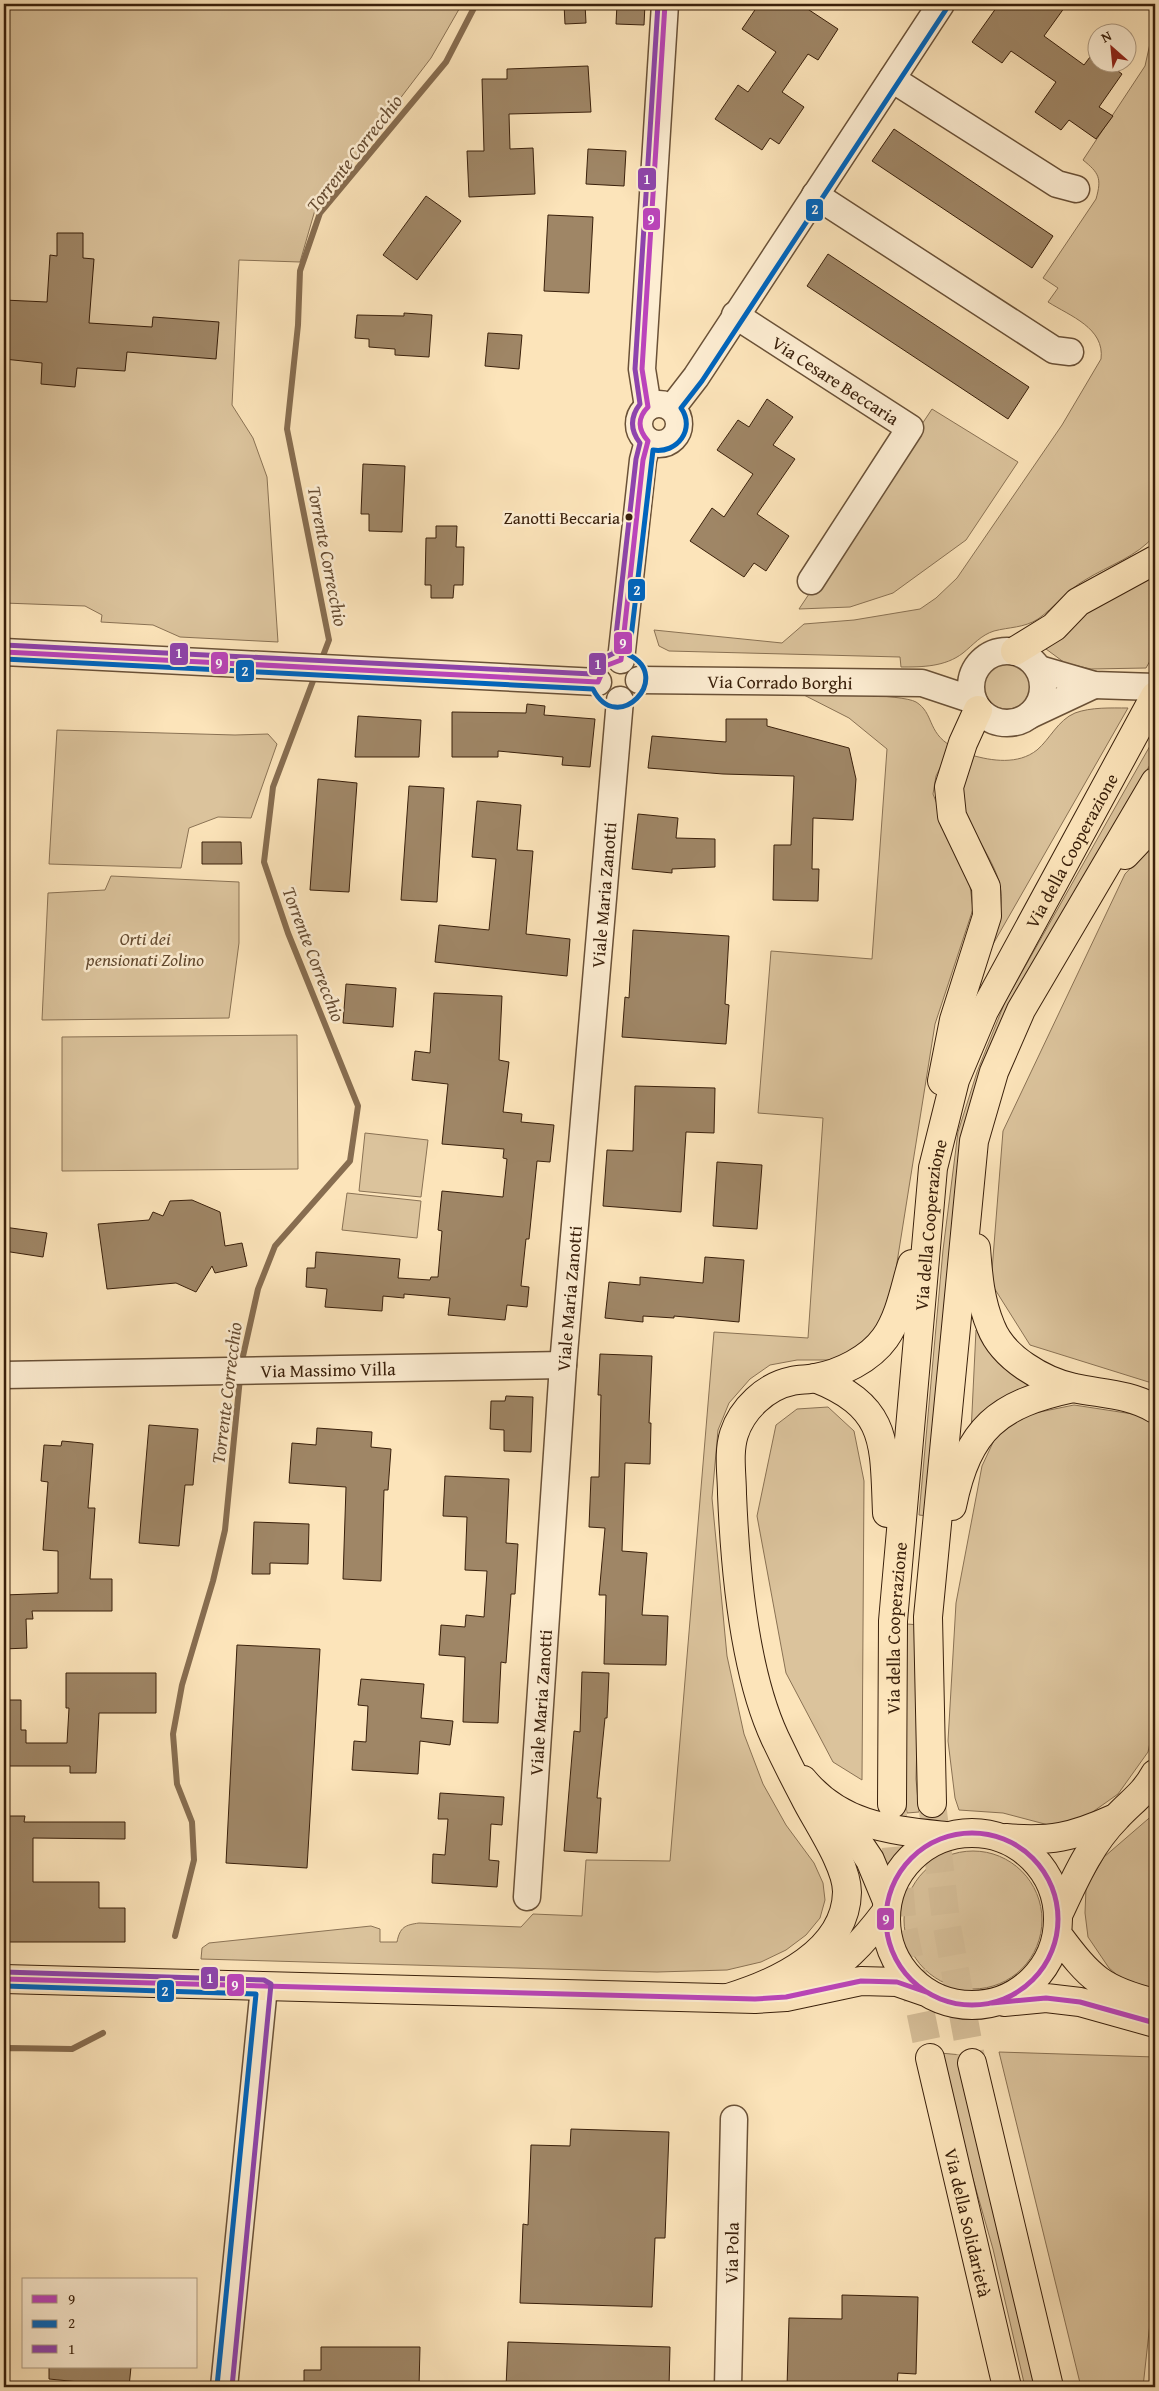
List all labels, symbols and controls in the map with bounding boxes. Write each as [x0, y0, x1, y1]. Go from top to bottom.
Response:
north arrow [1086, 22, 1136, 72]
text: N [1097, 25, 1115, 47]
water label: Torrente Correcchio [299, 88, 409, 218]
line badge: 1 [637, 167, 657, 191]
text: 1 [643, 169, 651, 189]
line badge: 2 [805, 198, 824, 222]
text: 2 [811, 199, 819, 219]
line badge: 9 [642, 207, 661, 231]
text: 9 [647, 209, 655, 229]
street label: Via Cesare Beccaria [767, 329, 905, 432]
water label: Torrente Correcchio [301, 483, 355, 629]
place label: Zanotti Beccaria [504, 505, 620, 530]
marker: Zanotti Beccaria [624, 512, 634, 522]
line badge: 2 [627, 578, 646, 602]
text: 2 [633, 580, 641, 600]
line badge: 9 [613, 631, 633, 655]
text: 9 [619, 633, 627, 653]
line badge: 1 [169, 642, 189, 666]
text: 1 [175, 643, 183, 663]
line badge: 9 [210, 651, 229, 675]
line badge: 1 [588, 652, 607, 676]
text: 9 [215, 653, 223, 673]
text: 1 [594, 654, 602, 674]
line badge: 2 [235, 659, 255, 683]
text: 2 [241, 661, 249, 681]
street label: Via Corrado Borghi [707, 667, 853, 696]
street label: Via della Cooperazione [1018, 768, 1124, 933]
street label: Viale Maria Zanotti [584, 821, 623, 969]
water label: Torrente Correcchio [275, 882, 353, 1026]
park label: Orti dei pensionati Zolino [85, 925, 204, 973]
street label: Via della Cooperazione [907, 1136, 953, 1312]
street label: Viale Maria Zanotti [549, 1224, 588, 1372]
water label: Torrente Correcchio [203, 1321, 249, 1465]
street label: Via Massimo Villa [260, 1354, 396, 1384]
street label: Via della Cooperazione [879, 1541, 913, 1714]
street label: Viale Maria Zanotti [522, 1629, 559, 1776]
line badge: 9 [876, 1907, 895, 1931]
text: 9 [882, 1909, 890, 1929]
line badge: 1 [200, 1966, 219, 1990]
text: 1 [206, 1968, 214, 1988]
line badge: 9 [226, 1973, 245, 1997]
text: 9 [231, 1975, 239, 1995]
line badge: 2 [156, 1979, 175, 2003]
text: 2 [161, 1981, 169, 2001]
street label: Via della Solidarietà [938, 2145, 999, 2300]
street label: Via Pola [717, 2221, 745, 2284]
legend [22, 2278, 198, 2368]
text: 9 [68, 2288, 75, 2309]
text: 2 [68, 2312, 75, 2333]
text: 1 [68, 2338, 75, 2359]

